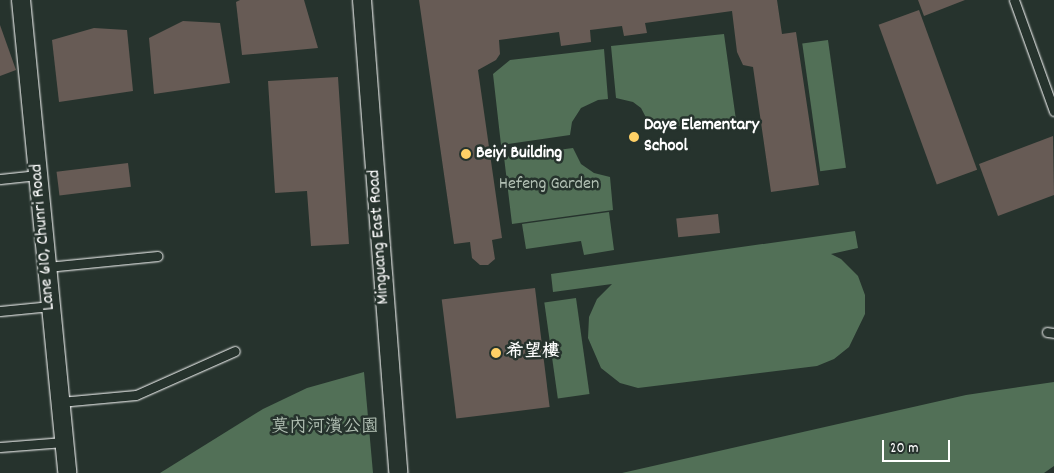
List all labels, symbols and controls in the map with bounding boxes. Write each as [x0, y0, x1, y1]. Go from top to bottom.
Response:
place label: Daye Elementary School [644, 116, 759, 158]
marker: Daye Elementary School [628, 131, 640, 143]
place label: Beiyi Building [476, 143, 562, 165]
marker: Beiyi Building [460, 148, 472, 160]
street label: Lane 610, Chunri Road [27, 163, 61, 311]
street label: Minguang East Road [365, 169, 395, 305]
park label: Hefeng Garden [499, 174, 599, 196]
place label: 希望樓 [506, 342, 560, 364]
marker: 希望樓 [490, 347, 502, 359]
park label: 莫內河濱公園 [271, 417, 379, 439]
scale bar [884, 430, 952, 462]
text: 20 m [890, 438, 918, 460]

